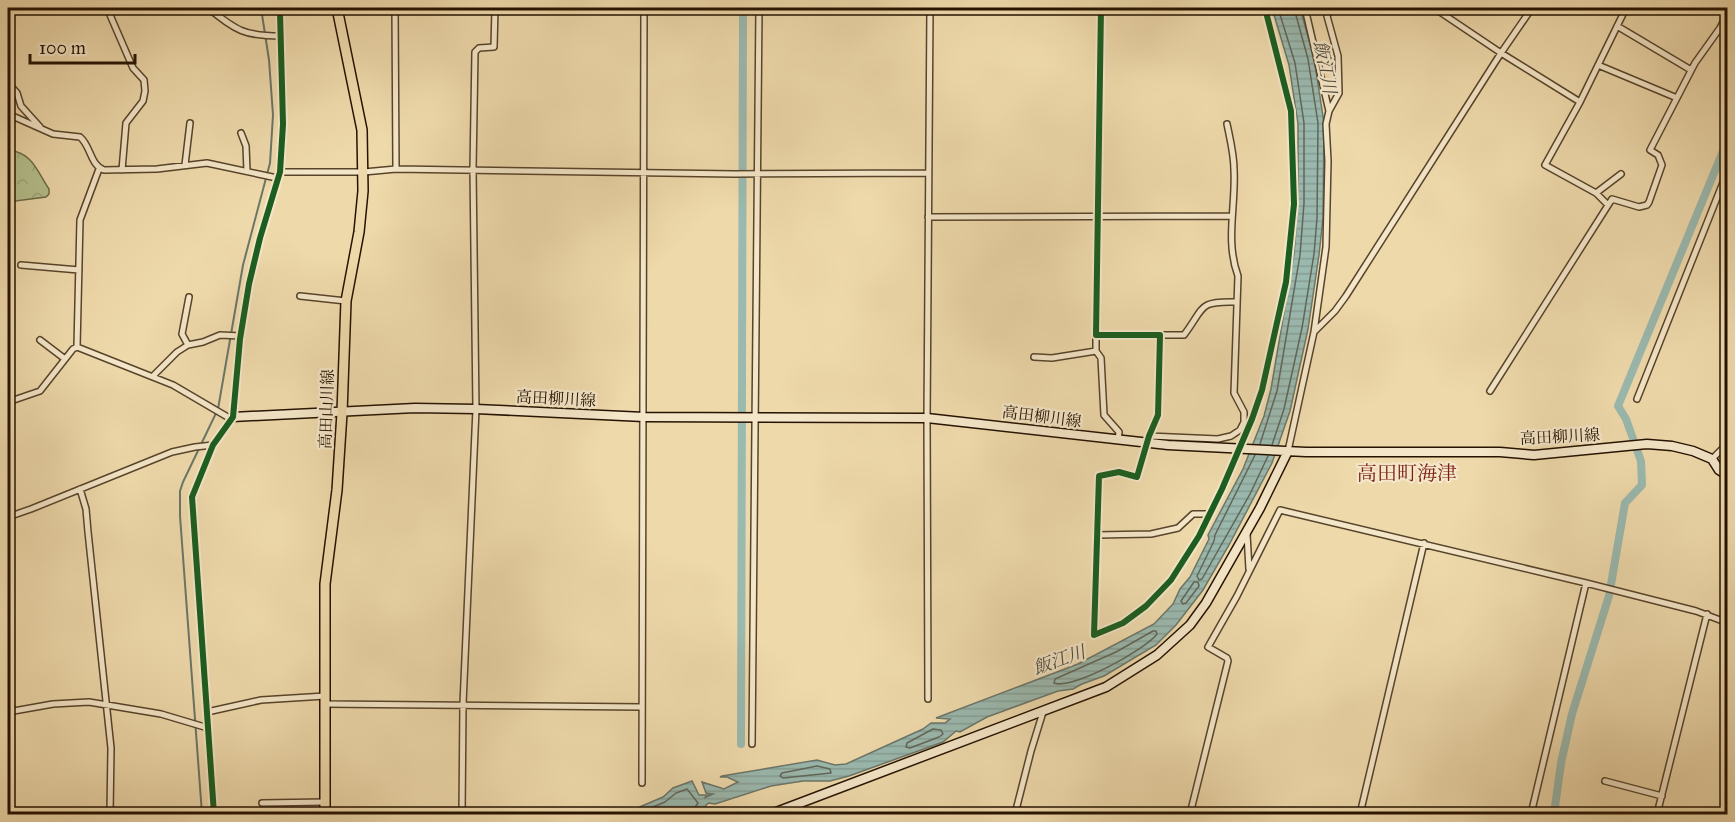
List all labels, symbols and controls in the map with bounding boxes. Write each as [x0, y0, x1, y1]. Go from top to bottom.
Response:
scale bar [30, 27, 135, 65]
text: 100 m [39, 37, 86, 59]
water label: 飯江川 [1309, 38, 1341, 98]
street label: 高田山川線 [316, 369, 337, 449]
street label: 高田柳川線 [516, 387, 596, 410]
street label: 高田柳川線 [1001, 402, 1083, 431]
street label: 高田柳川線 [1520, 425, 1600, 448]
district label: 高田町海津 [1357, 461, 1457, 485]
water label: 飯江川 [1030, 640, 1090, 679]

